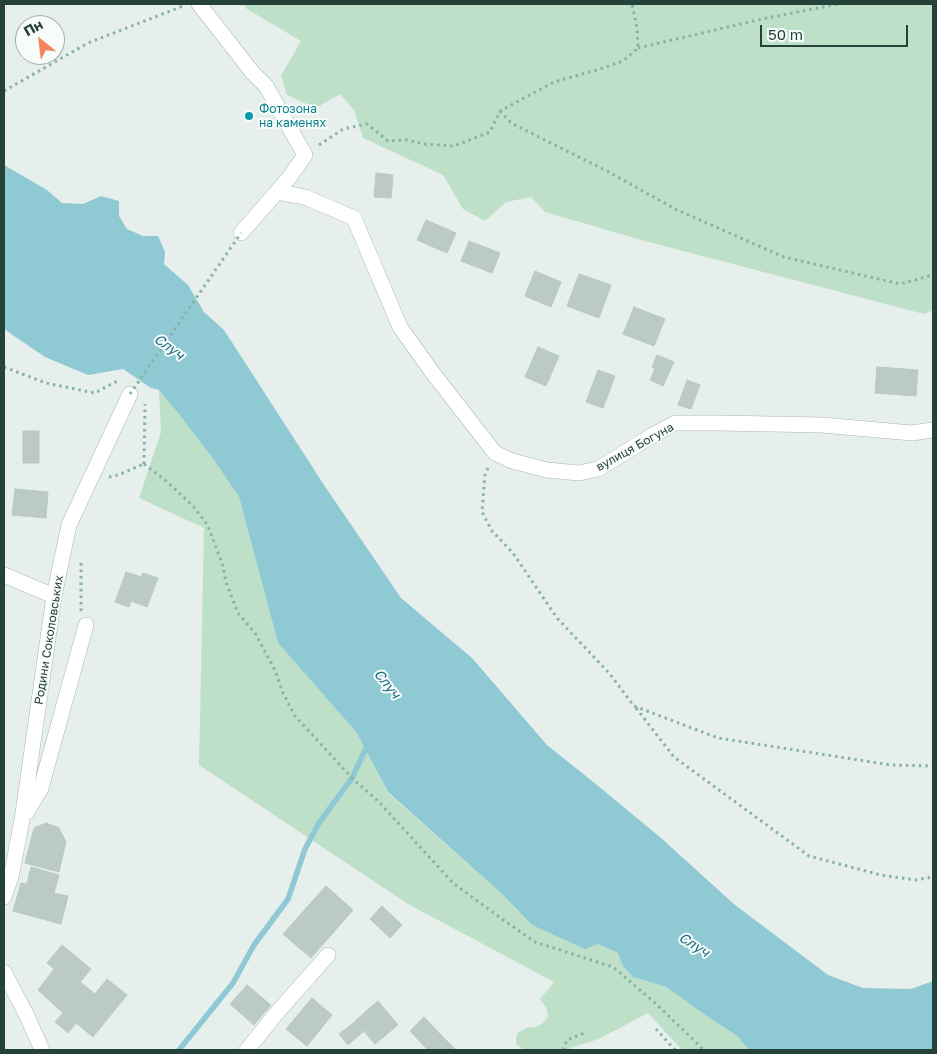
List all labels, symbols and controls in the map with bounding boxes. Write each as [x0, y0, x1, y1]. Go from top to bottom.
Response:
north arrow [15, 15, 65, 65]
text: Пн [21, 15, 45, 39]
scale bar [762, 15, 910, 47]
text: 50 m [768, 25, 803, 43]
place label: Фотозона на каменях [259, 102, 326, 130]
marker: Фотозона на каменях [243, 110, 255, 122]
water label: Случ [151, 330, 187, 364]
street label: вулиця Богуна [594, 420, 676, 474]
street label: Родини Соколовських [32, 574, 66, 706]
water label: Случ [370, 666, 404, 702]
water label: Случ [676, 929, 712, 961]

